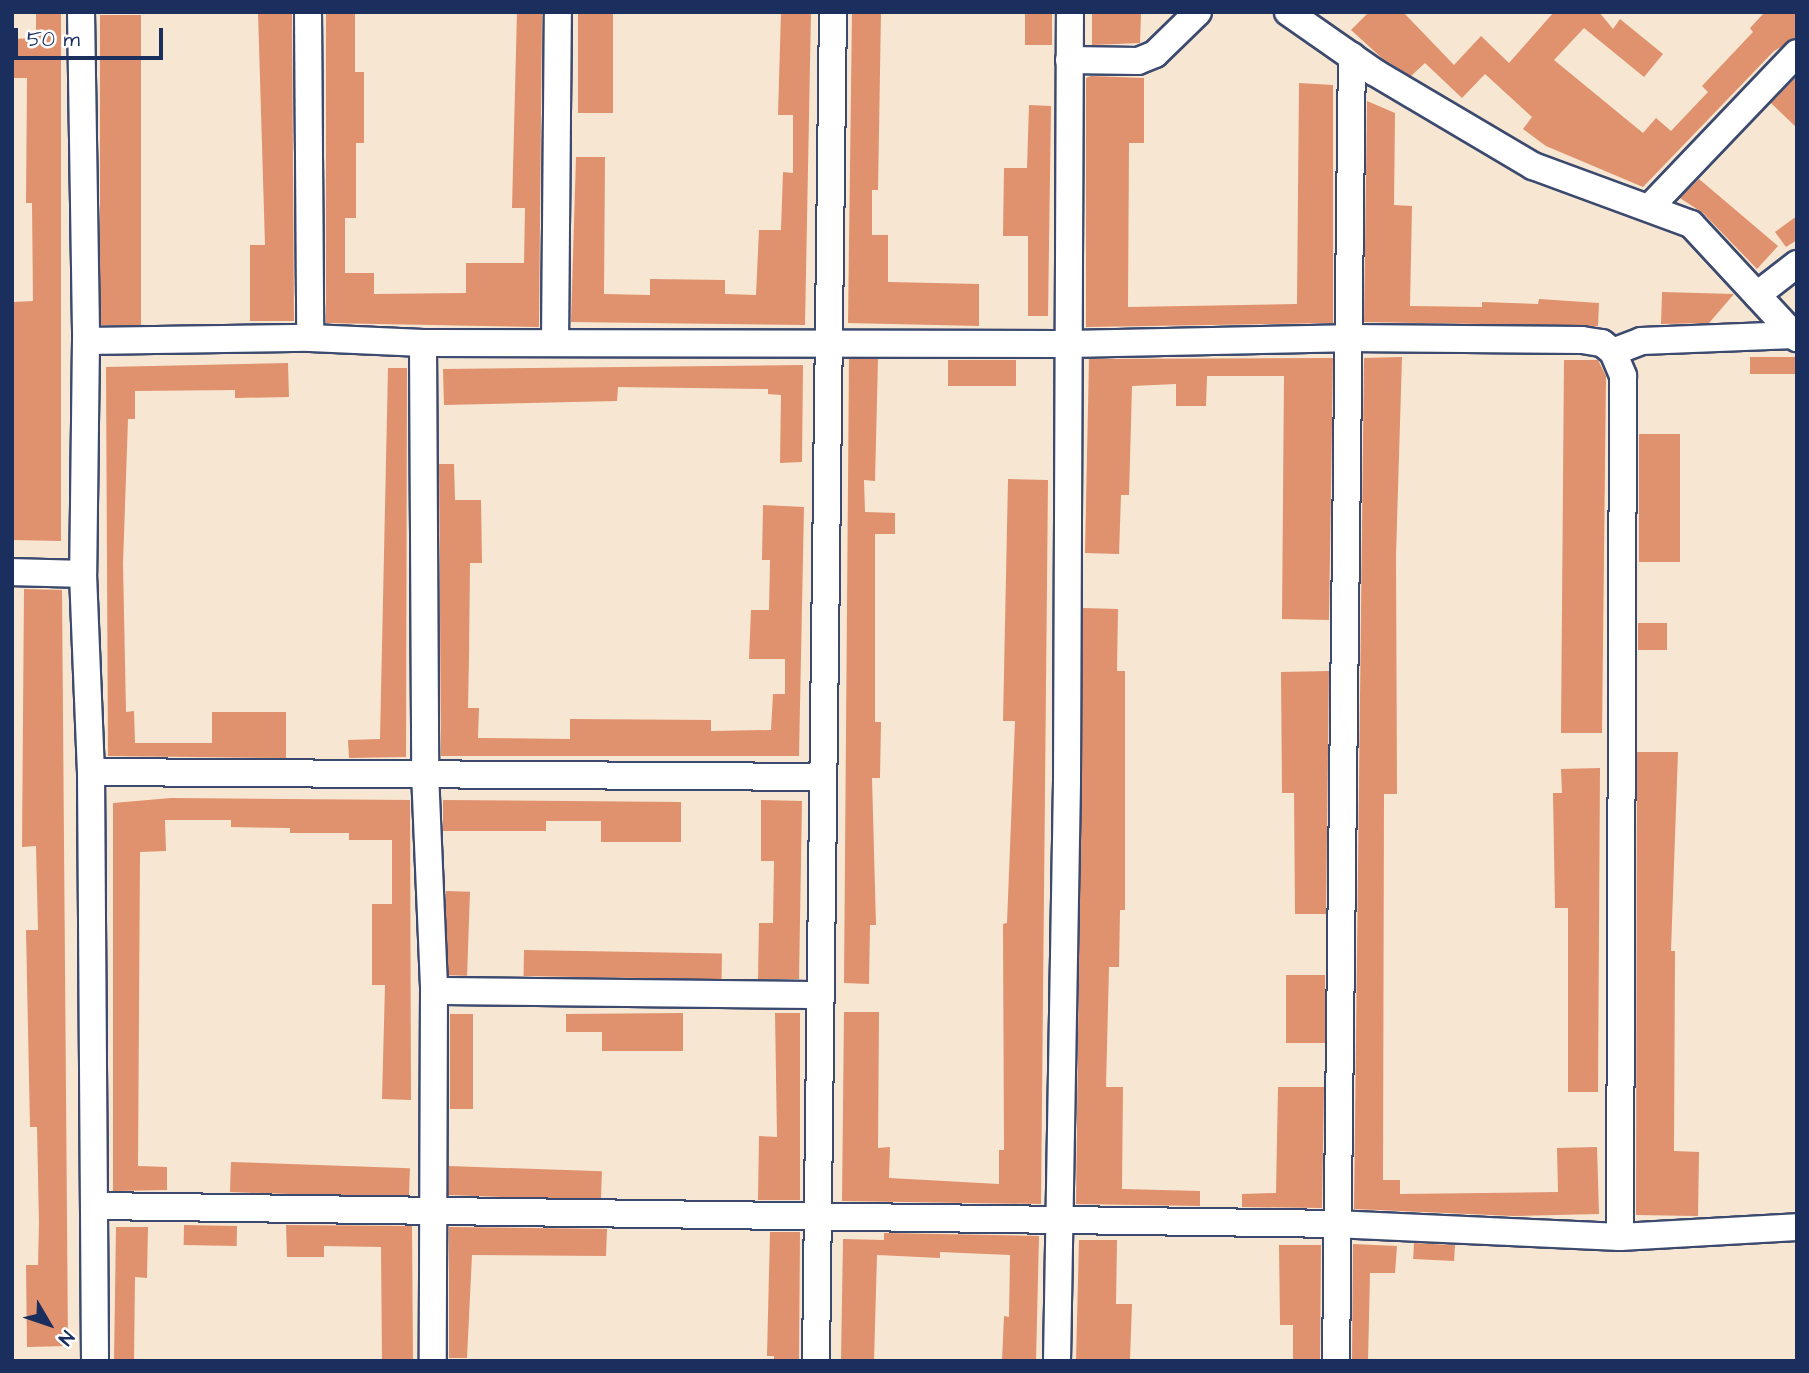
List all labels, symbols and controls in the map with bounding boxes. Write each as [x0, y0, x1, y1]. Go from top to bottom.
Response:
scale bar [18, 14, 166, 58]
text: 50 m [27, 25, 80, 54]
north arrow [14, 1289, 84, 1359]
text: N [51, 1324, 80, 1351]

